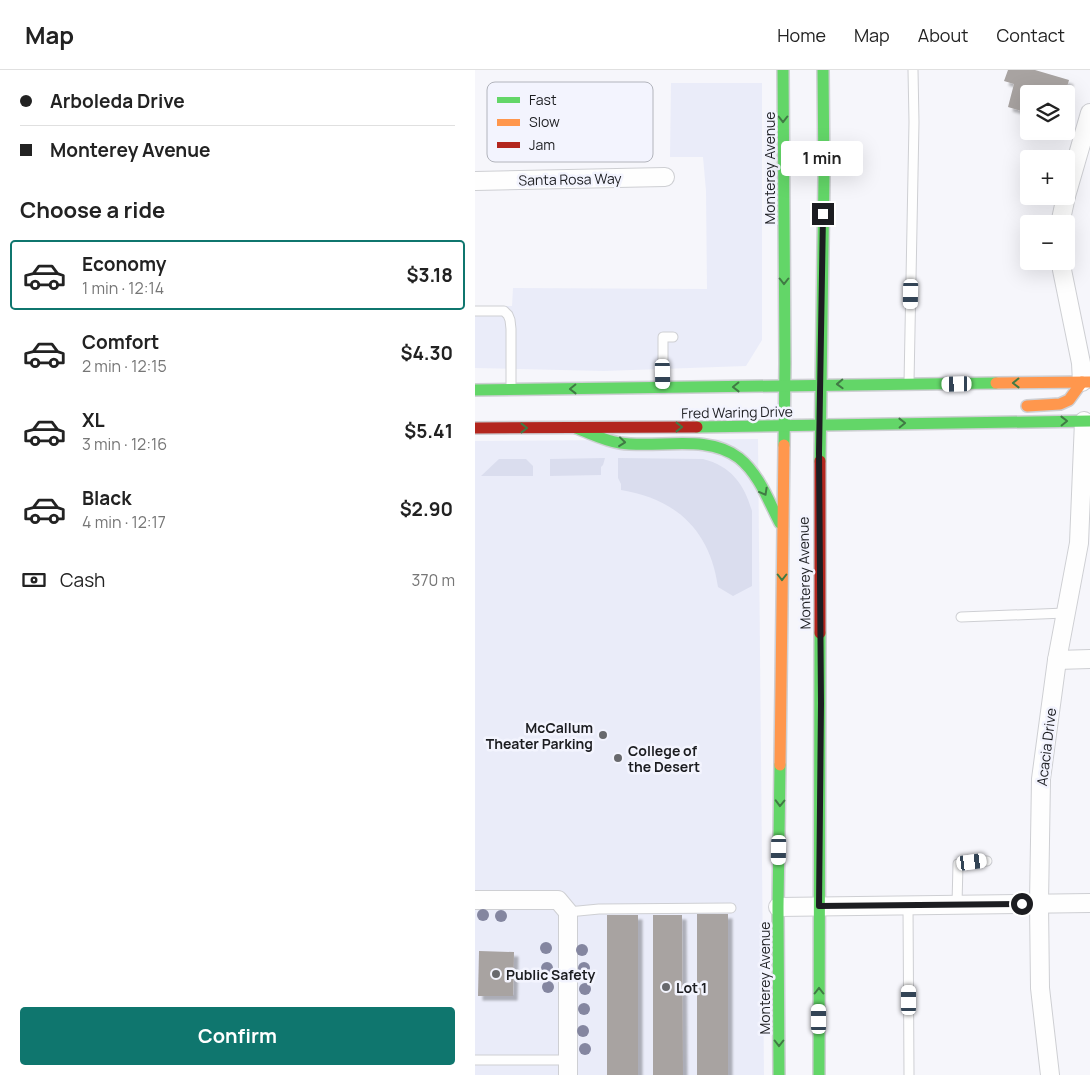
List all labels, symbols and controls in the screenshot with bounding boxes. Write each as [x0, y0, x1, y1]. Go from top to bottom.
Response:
text: Map [25, 18, 74, 51]
text: Home [777, 23, 826, 47]
text: Map [854, 23, 890, 47]
text: About [918, 23, 968, 47]
text: Contact [996, 23, 1065, 47]
legend [487, 82, 653, 162]
map controls [1020, 85, 1075, 270]
button: layers [1020, 85, 1075, 140]
text: Arboleda Drive [50, 88, 185, 114]
text: Fast [529, 90, 557, 109]
text: Slow [529, 112, 560, 131]
street label: Monterey Avenue [760, 112, 779, 224]
one-way arrow [778, 115, 788, 123]
text: Jam [529, 135, 555, 154]
text: Monterey Avenue [50, 137, 211, 163]
callout: 1 min [782, 142, 864, 176]
text: 1 min [802, 147, 842, 169]
button: + [1020, 150, 1075, 205]
street label: Santa Rosa Way [518, 169, 622, 189]
text: Choose a ride [20, 195, 165, 225]
route end [812, 203, 834, 225]
button: − [1020, 215, 1075, 270]
text: Economy [82, 251, 166, 277]
icon: car [22, 253, 67, 298]
text: $3.18 [407, 262, 453, 288]
text: 1 min · 12:14 [82, 277, 164, 299]
one-way arrow [779, 278, 789, 285]
car [903, 279, 918, 309]
text: Comfort [82, 329, 159, 355]
icon: car [22, 331, 67, 376]
text: $4.30 [401, 340, 453, 366]
text: 2 min · 12:15 [82, 355, 167, 377]
car [655, 359, 670, 389]
car [941, 376, 972, 392]
one-way arrow [1012, 378, 1020, 388]
one-way arrow [836, 379, 844, 390]
one-way arrow [731, 382, 739, 392]
one-way arrow [569, 384, 576, 394]
street label: Fred Waring Drive [681, 402, 793, 422]
text: XL [82, 407, 105, 433]
icon: car [22, 409, 67, 454]
one-way arrow [1060, 416, 1068, 426]
text: $5.41 [404, 418, 453, 444]
one-way arrow [898, 418, 906, 428]
one-way arrow [676, 422, 683, 432]
one-way arrow [520, 423, 528, 433]
text: 3 min · 12:16 [82, 433, 167, 455]
one-way arrow [619, 436, 627, 447]
text: Black [82, 485, 131, 511]
icon: car [22, 487, 67, 532]
one-way arrow [758, 487, 768, 496]
text: $2.90 [400, 496, 453, 522]
text: 4 min · 12:17 [82, 511, 166, 533]
street label: Monterey Avenue [794, 516, 814, 630]
icon: cash [20, 566, 48, 594]
text: Cash [60, 567, 105, 593]
text: 370 m [412, 569, 455, 591]
one-way arrow [777, 574, 787, 581]
street label: Acacia Drive [1032, 707, 1060, 787]
place label: McCallum Theater Parking [486, 718, 593, 753]
marker: McCallum Theater Parking [597, 729, 609, 741]
place label: College of the Desert [628, 741, 700, 776]
marker: College of the Desert [612, 752, 624, 764]
one-way arrow [775, 800, 785, 807]
car [771, 835, 786, 865]
car [956, 853, 987, 871]
route start [1011, 893, 1033, 915]
street label: Monterey Avenue [755, 922, 774, 1034]
place label: Public Safety [506, 965, 596, 984]
marker: Public Safety [490, 968, 502, 980]
place label: Lot 1 [676, 978, 707, 997]
marker: Lot 1 [660, 981, 672, 993]
car [901, 985, 916, 1015]
one-way arrow [814, 987, 824, 995]
car [811, 1004, 826, 1034]
button: Confirm [20, 1007, 455, 1065]
one-way arrow [774, 1040, 784, 1047]

